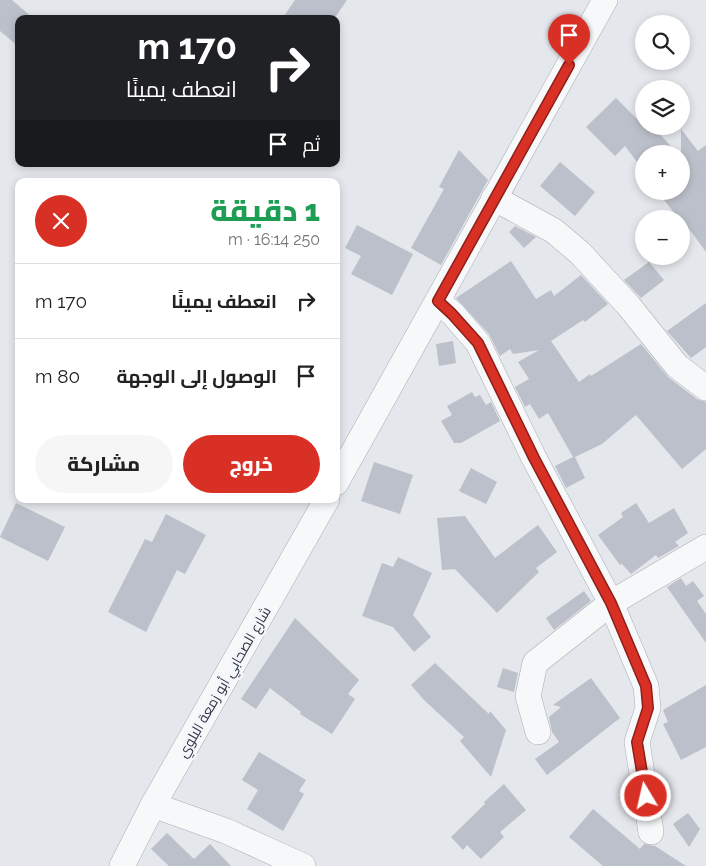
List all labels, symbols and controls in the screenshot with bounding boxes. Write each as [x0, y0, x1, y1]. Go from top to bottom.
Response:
pin [548, 14, 590, 65]
map controls [635, 15, 690, 265]
button: search [635, 15, 690, 70]
icon: arrive [555, 21, 583, 49]
text: 170 m [138, 26, 237, 67]
icon: right [255, 35, 320, 100]
text: انعطف يمينًا [126, 76, 237, 102]
button: layers [635, 80, 690, 135]
icon: arrive [264, 130, 292, 158]
text: ثم [302, 133, 320, 155]
button: + [635, 145, 690, 200]
text: 1 دقيقة [210, 193, 320, 228]
button: close [35, 195, 87, 247]
button: − [635, 210, 690, 265]
text: 250 m · 16:14 [228, 230, 320, 249]
icon: right [292, 287, 320, 315]
text: 170 m [35, 290, 87, 312]
text: انعطف يمينًا [171, 290, 277, 312]
icon: arrive [292, 362, 320, 390]
text: 80 m [35, 365, 80, 387]
text: الوصول إلى الوجهة [117, 365, 277, 387]
button: مشاركة [35, 435, 173, 493]
button: خروج [183, 435, 320, 493]
street label: شارع الصحابي أبو زمعة البلوي [173, 603, 277, 762]
position arrow [619, 769, 671, 821]

